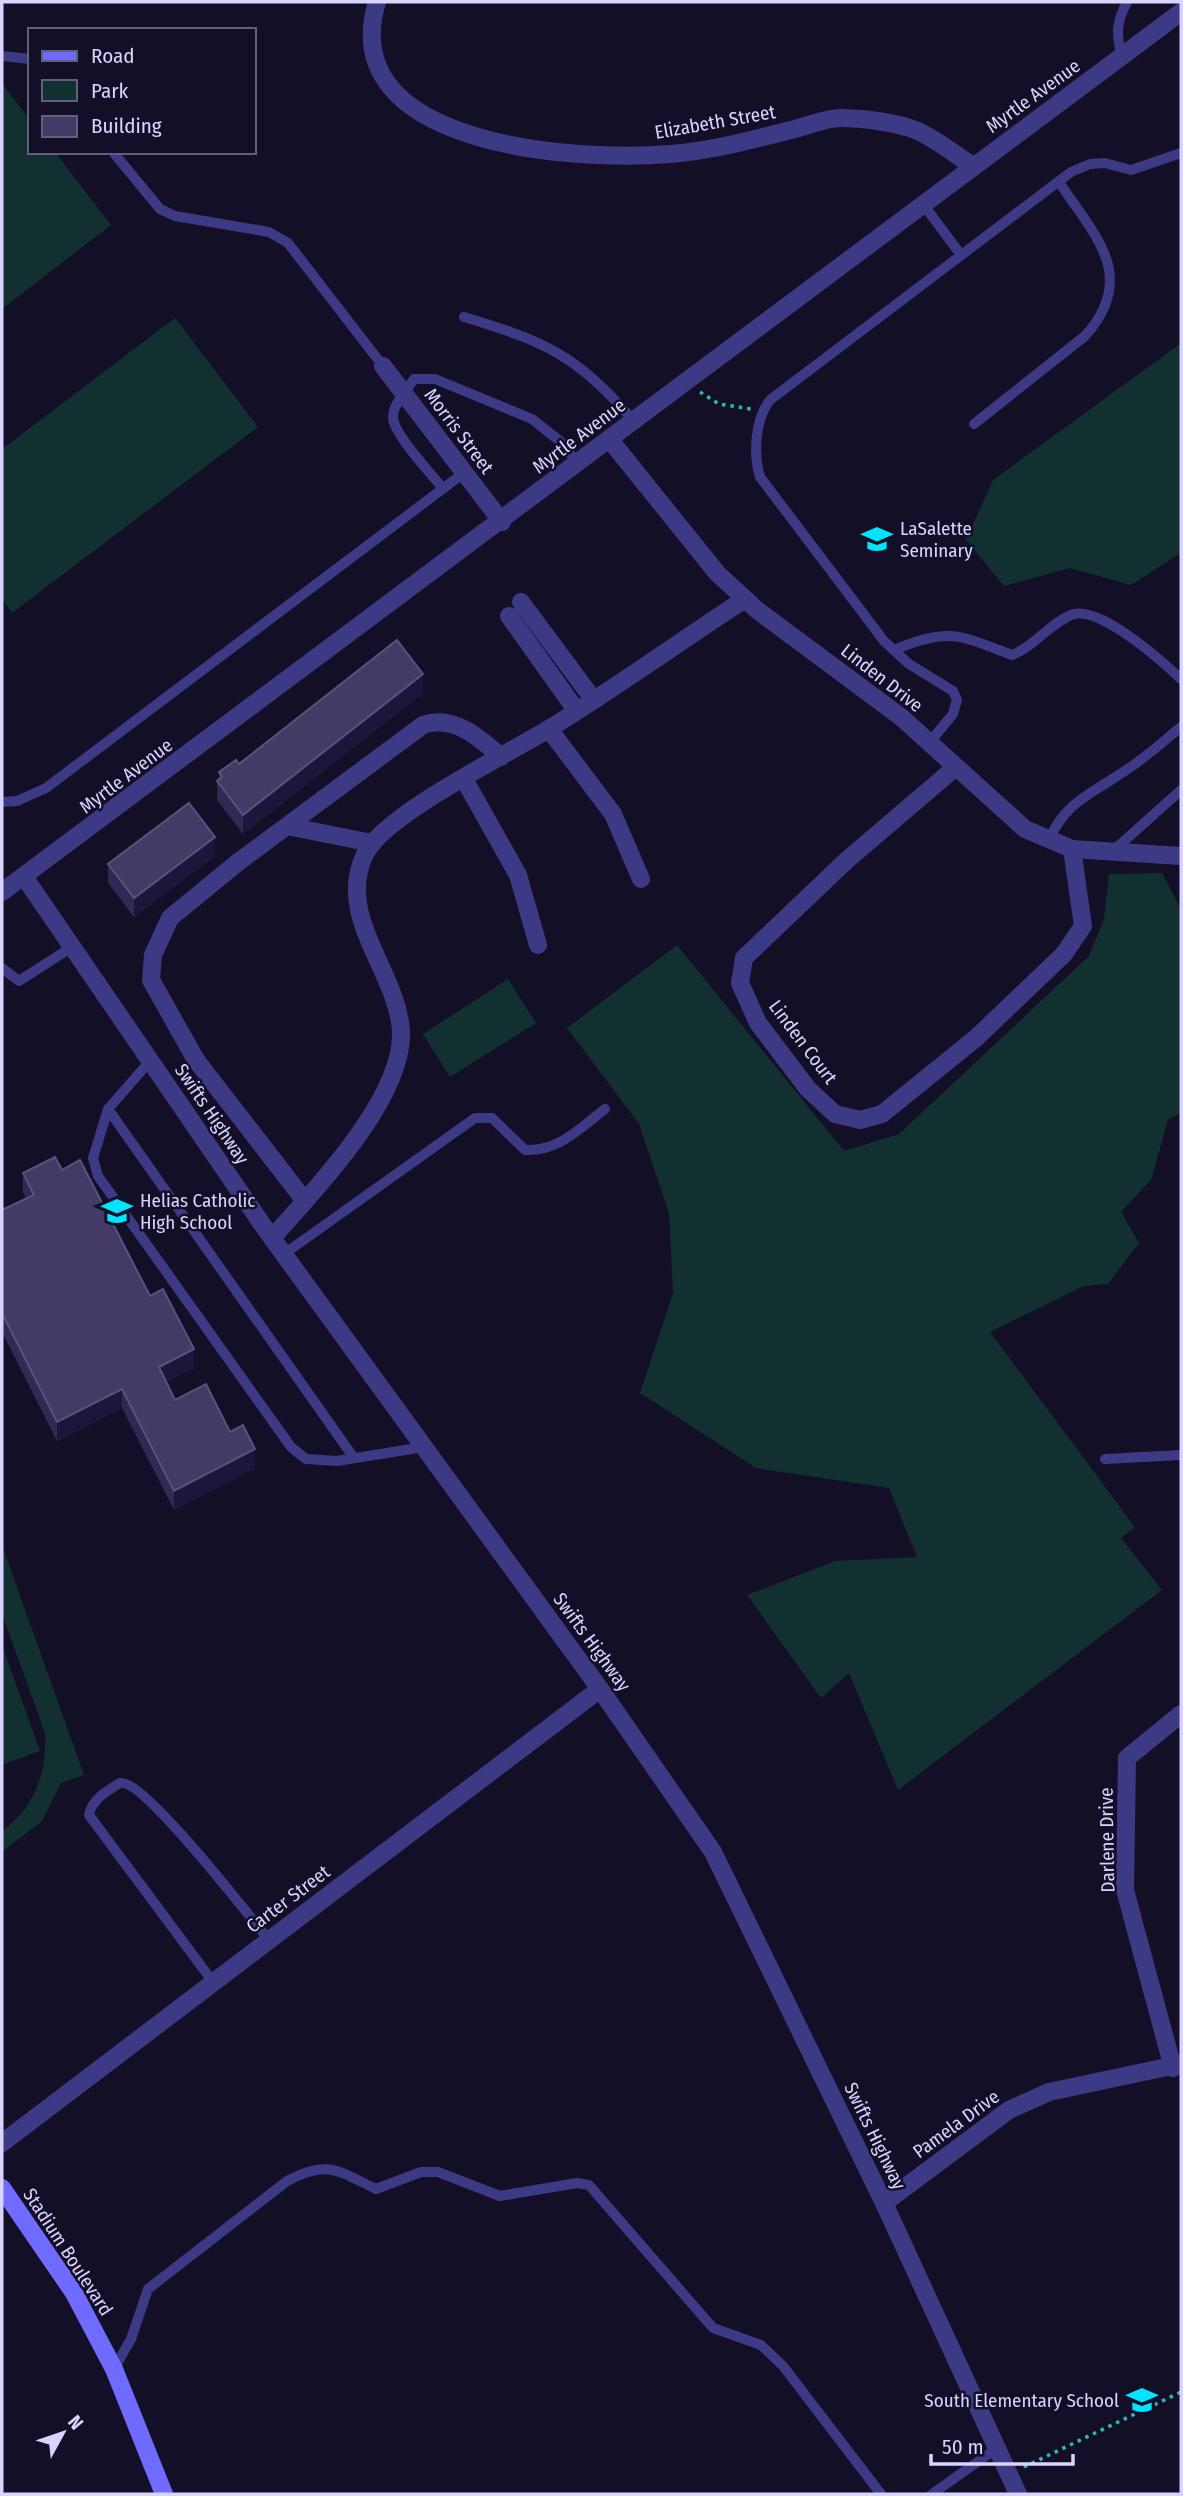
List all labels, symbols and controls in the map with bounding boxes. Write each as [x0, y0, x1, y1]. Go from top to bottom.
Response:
legend [28, 28, 256, 154]
text: Road [91, 43, 135, 69]
street label: Myrtle Avenue [982, 54, 1084, 138]
text: Park [91, 78, 129, 104]
street label: Elizabeth Street [653, 100, 778, 144]
text: Building [91, 113, 162, 139]
street label: Morris Street [419, 384, 499, 479]
street label: Myrtle Avenue [528, 394, 630, 478]
place label: LaSalette Seminary [900, 517, 973, 562]
school or university icon: LaSalette Seminary [860, 522, 894, 556]
street label: Linden Drive [837, 639, 927, 717]
street label: Myrtle Avenue [75, 734, 177, 818]
street label: Linden Court [764, 995, 843, 1089]
street label: Swifts Highway [170, 1059, 254, 1169]
place label: Helias Catholic High School [140, 1189, 255, 1234]
school or university icon: Helias Catholic High School [100, 1194, 134, 1228]
street label: Swifts Highway [549, 1588, 636, 1696]
street label: Darlene Drive [1095, 1787, 1119, 1893]
street label: Carter Street [242, 1860, 335, 1938]
street label: Swifts Highway [839, 2079, 911, 2194]
street label: Pamela Drive [908, 2085, 1004, 2163]
street label: Stadium Boulevard [18, 2184, 118, 2320]
school or university icon: South Elementary School [1125, 2383, 1159, 2417]
place label: South Elementary School [924, 2389, 1119, 2412]
north arrow [28, 2398, 98, 2468]
text: N [63, 2411, 88, 2434]
scale bar [931, 2422, 1073, 2466]
text: 50 m [942, 2434, 984, 2460]

